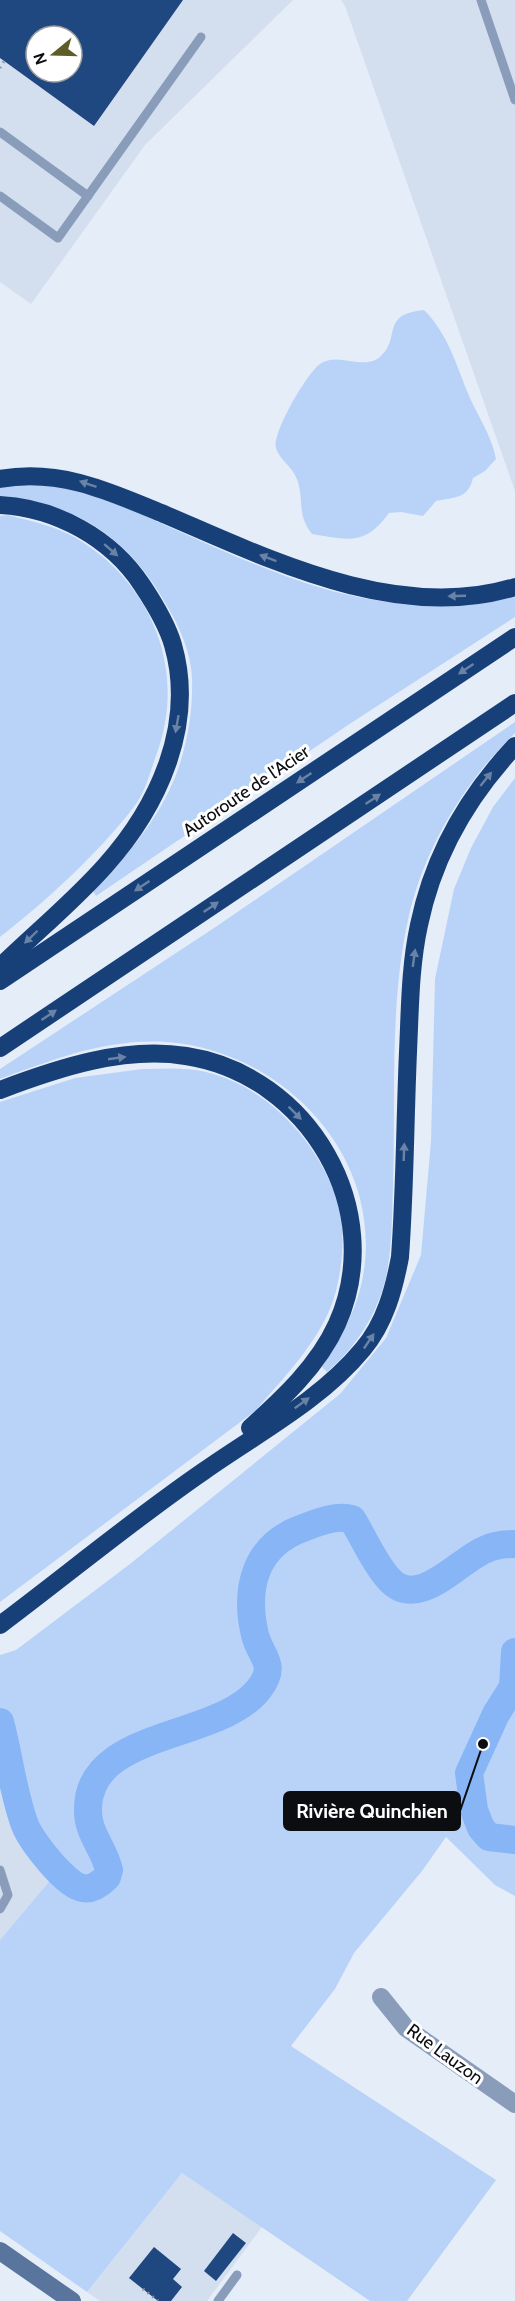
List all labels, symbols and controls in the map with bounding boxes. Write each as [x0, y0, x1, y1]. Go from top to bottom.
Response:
north arrow [24, 24, 84, 84]
text: N [29, 50, 51, 67]
one-way arrow [78, 479, 96, 488]
one-way arrow [103, 543, 118, 556]
one-way arrow [258, 553, 276, 563]
one-way arrow [448, 592, 467, 601]
one-way arrow [458, 664, 475, 675]
one-way arrow [172, 715, 181, 734]
street label: Autoroute de l'Acier [179, 740, 314, 841]
one-way arrow [480, 771, 493, 787]
one-way arrow [296, 772, 312, 783]
one-way arrow [365, 793, 381, 804]
one-way arrow [134, 880, 150, 891]
one-way arrow [203, 902, 219, 913]
one-way arrow [24, 930, 39, 944]
one-way arrow [410, 948, 419, 967]
one-way arrow [40, 1009, 56, 1021]
one-way arrow [108, 1053, 127, 1062]
one-way arrow [288, 1106, 302, 1120]
one-way arrow [399, 1143, 409, 1162]
one-way arrow [363, 1333, 374, 1349]
one-way arrow [294, 1397, 310, 1409]
callout: Rivière Quinchien [284, 1792, 460, 1830]
text: Rivière Quinchien [296, 1799, 448, 1823]
street label: Rue Lauzon [403, 2019, 487, 2089]

